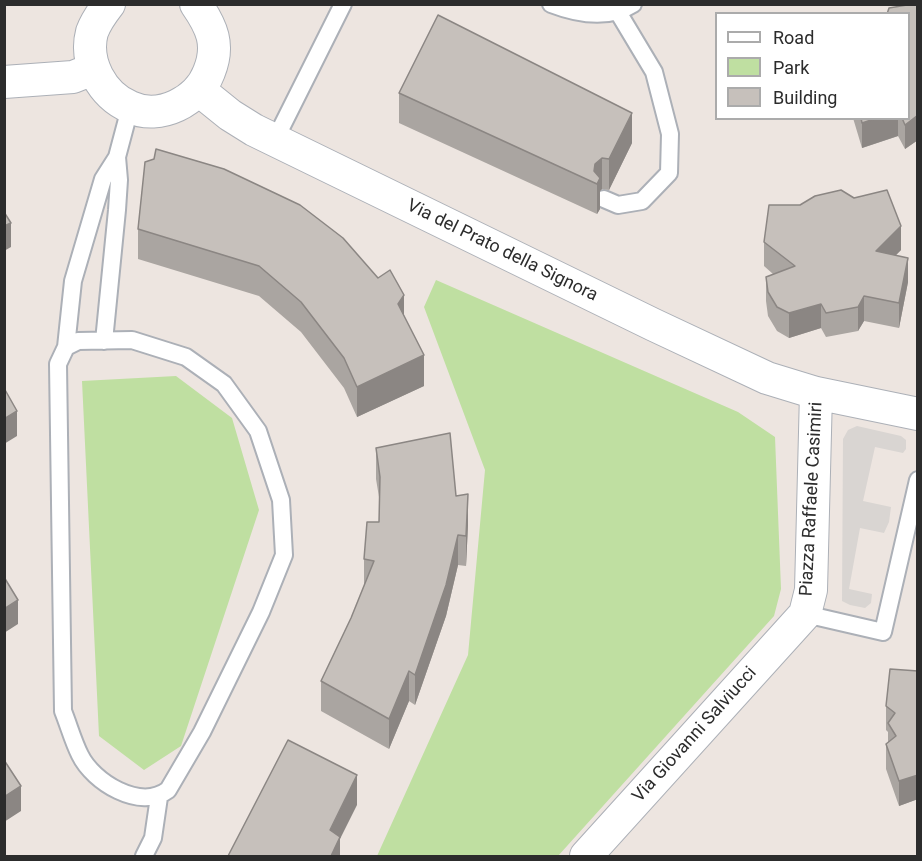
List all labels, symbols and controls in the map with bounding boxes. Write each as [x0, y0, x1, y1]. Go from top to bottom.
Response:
legend [715, 12, 910, 120]
text: Road [773, 27, 814, 48]
text: Park [773, 57, 809, 78]
text: Building [773, 87, 837, 108]
street label: Via del Prato della Signora [403, 195, 601, 307]
street label: Piazza Raffaele Casimiri [796, 401, 828, 597]
street label: Via Giovanni Salviucci [628, 663, 762, 807]

